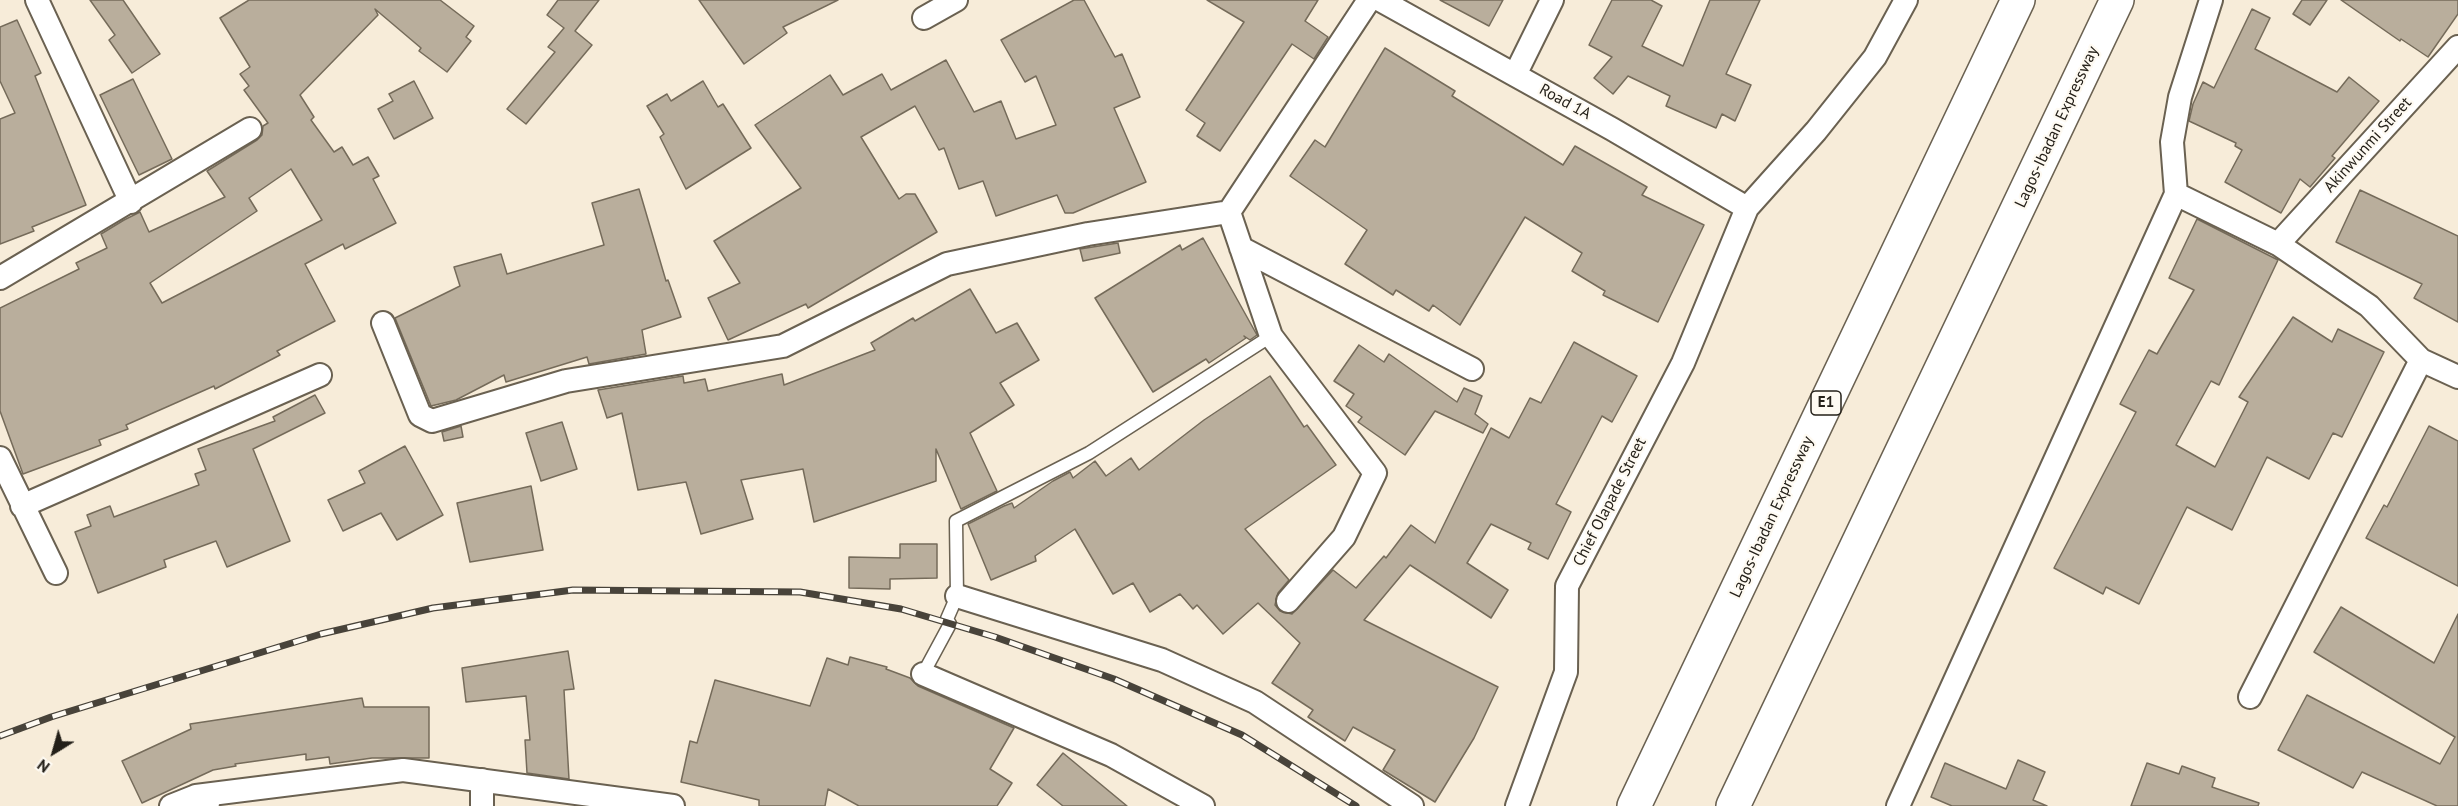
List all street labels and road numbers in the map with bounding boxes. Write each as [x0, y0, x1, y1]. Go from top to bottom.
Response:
street label: Lagos-Ibadan Expressway [2011, 43, 2103, 211]
street label: Road 1A [1536, 80, 1594, 124]
street label: Akinwunmi Street [2320, 93, 2416, 197]
road number: E1 [1811, 391, 1841, 415]
street label: Lagos-Ibadan Expressway [1726, 433, 1818, 601]
street label: Chief Olapade Street [1569, 435, 1651, 569]

